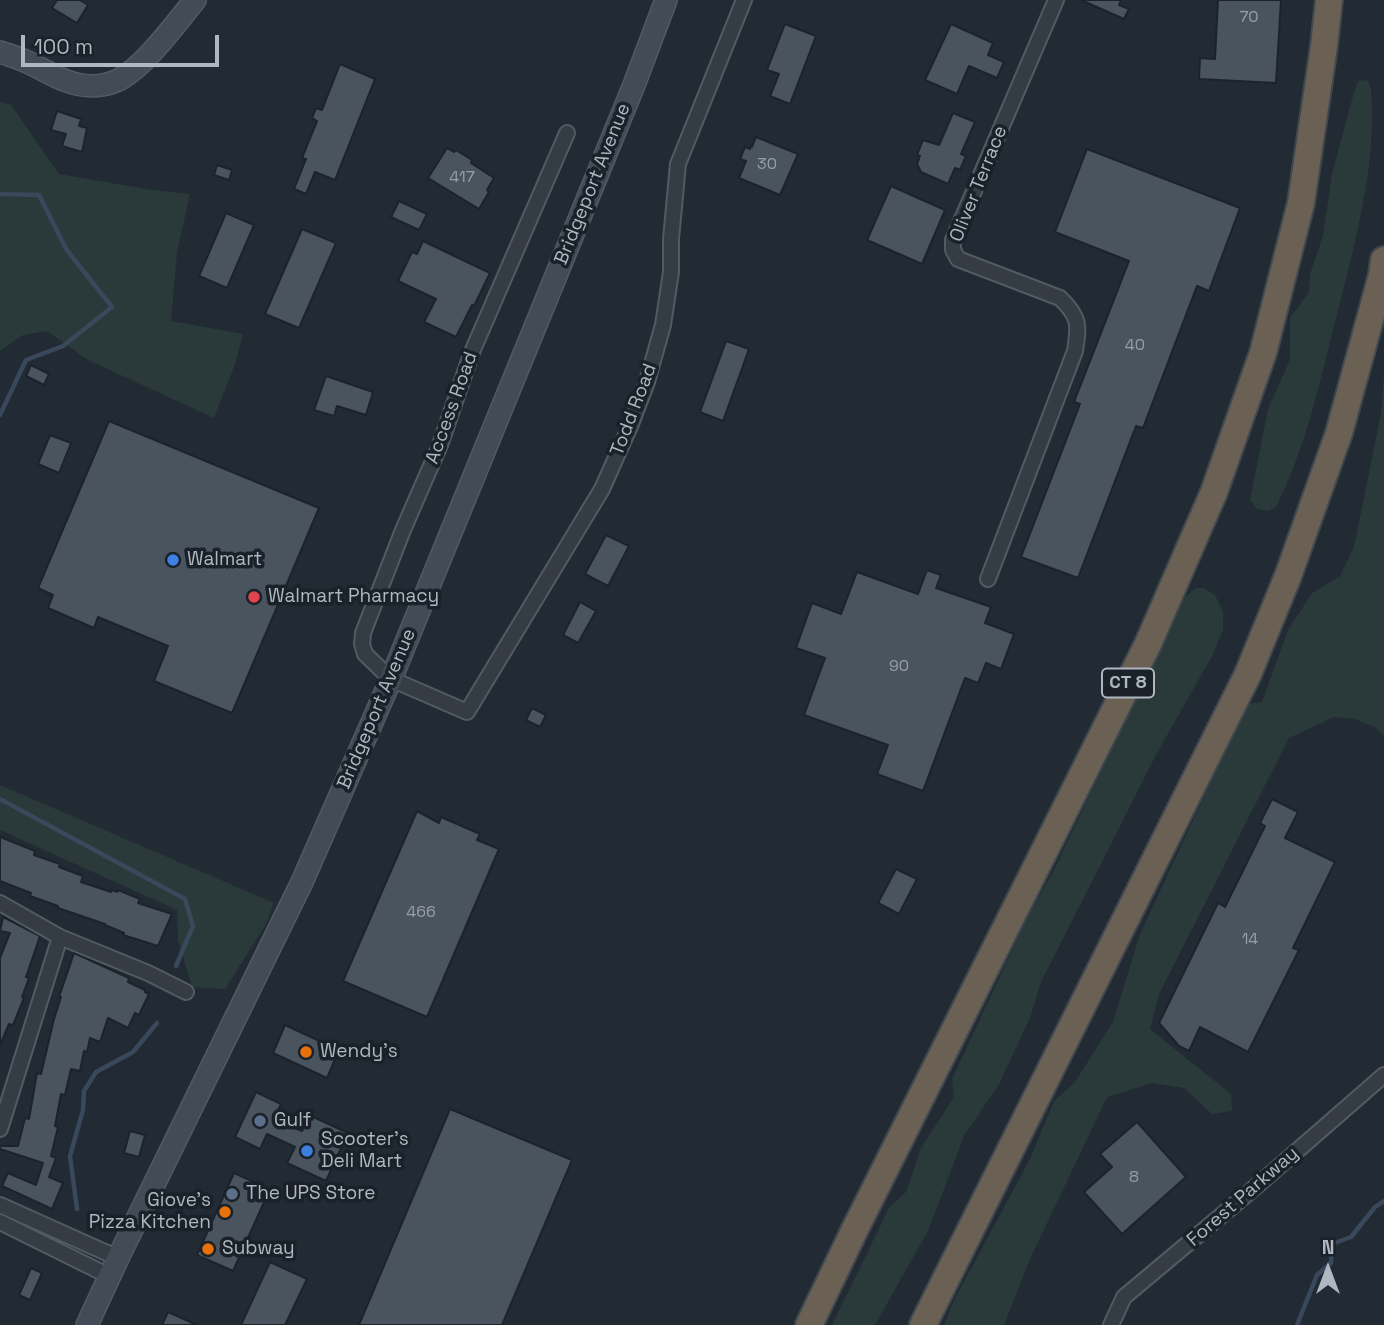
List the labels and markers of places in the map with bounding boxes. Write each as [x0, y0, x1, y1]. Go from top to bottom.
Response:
place label: Walmart [187, 549, 262, 571]
marker: Walmart [165, 552, 181, 568]
place label: Walmart Pharmacy [268, 586, 439, 608]
marker: Walmart Pharmacy [246, 589, 262, 605]
place label: Wendy's [320, 1041, 398, 1063]
marker: Wendy's [298, 1044, 314, 1060]
place label: Gulf [274, 1110, 311, 1132]
marker: Gulf [252, 1113, 268, 1129]
place label: Scooter's Deli Mart [321, 1129, 409, 1173]
marker: Scooter's Deli Mart [299, 1143, 315, 1159]
place label: The UPS Store [246, 1183, 375, 1205]
marker: The UPS Store [224, 1186, 240, 1202]
place label: Giove's Pizza Kitchen [89, 1190, 211, 1234]
marker: Giove's Pizza Kitchen [217, 1204, 233, 1220]
place label: Subway [222, 1238, 295, 1260]
marker: Subway [200, 1241, 216, 1257]

